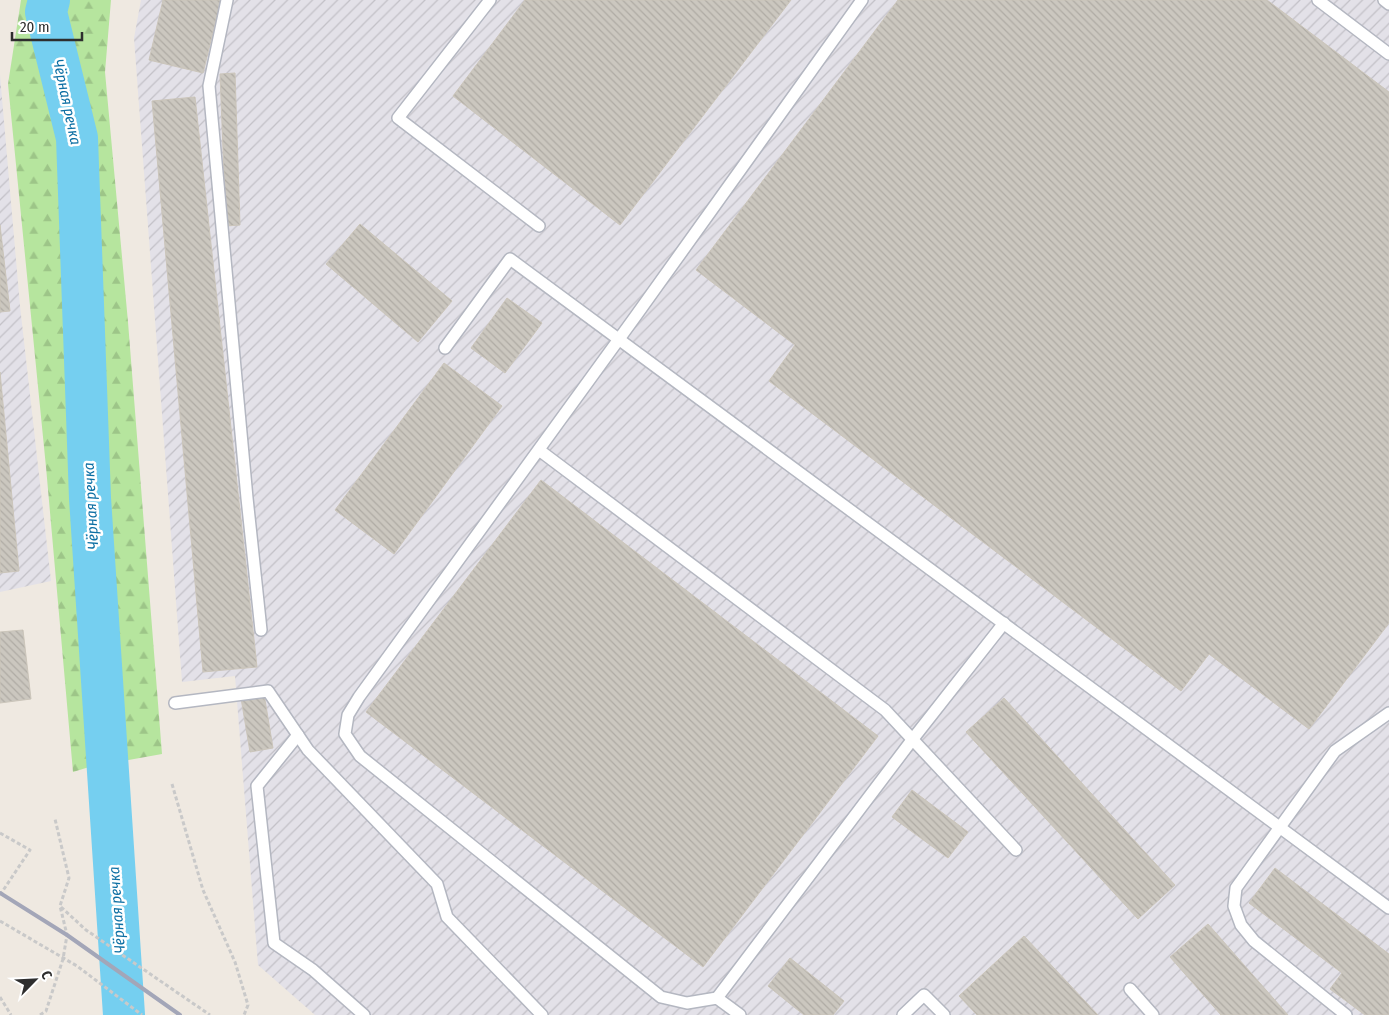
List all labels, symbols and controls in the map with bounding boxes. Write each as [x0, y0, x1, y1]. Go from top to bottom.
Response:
scale bar [12, 10, 82, 42]
text: 20 m [20, 18, 50, 36]
water label: Чёрная речка [49, 57, 85, 147]
water label: Чёрная речка [80, 462, 102, 550]
water label: Чёрная речка [105, 866, 129, 954]
north arrow [10, 955, 60, 1005]
text: С [37, 968, 56, 982]

